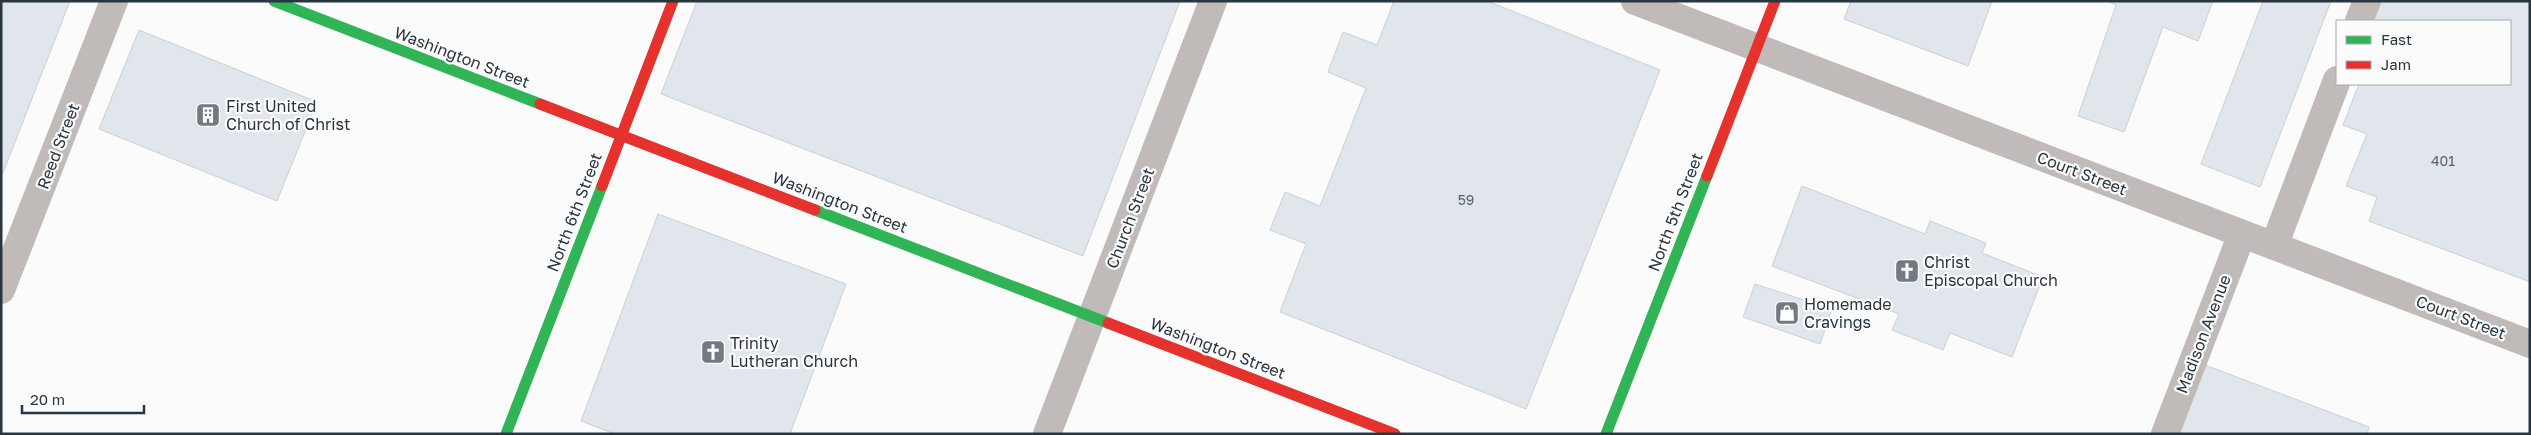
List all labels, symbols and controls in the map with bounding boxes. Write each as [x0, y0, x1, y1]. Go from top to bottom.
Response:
legend [2336, 20, 2511, 85]
street label: Washington Street [392, 22, 532, 92]
text: Fast [2381, 30, 2412, 48]
text: Jam [2381, 55, 2411, 73]
place label: First United Church of Christ [226, 96, 350, 134]
street label: Reed Street [32, 100, 84, 192]
building icon: First United Church of Christ [195, 102, 221, 128]
street label: Court Street [2034, 147, 2130, 199]
street label: North 6th Street [542, 150, 606, 274]
street label: North 5th Street [1643, 150, 1707, 274]
house number: 401 [2431, 152, 2455, 169]
street label: Church Street [1102, 165, 1158, 271]
street label: Washington Street [770, 167, 910, 237]
house number: 59 [1458, 191, 1474, 208]
place label: Christ Episcopal Church [1924, 252, 2058, 290]
church icon: Christ Episcopal Church [1894, 258, 1920, 284]
street label: Madison Avenue [2171, 272, 2235, 396]
street label: Court Street [2413, 291, 2509, 343]
place label: Homemade Cravings [1804, 294, 1892, 332]
shop icon: Homemade Cravings [1774, 300, 1800, 326]
street label: Washington Street [1148, 313, 1288, 383]
place label: Trinity Lutheran Church [730, 333, 858, 371]
church icon: Trinity Lutheran Church [700, 339, 726, 365]
scale bar [22, 382, 145, 414]
text: 20 m [30, 390, 65, 408]

